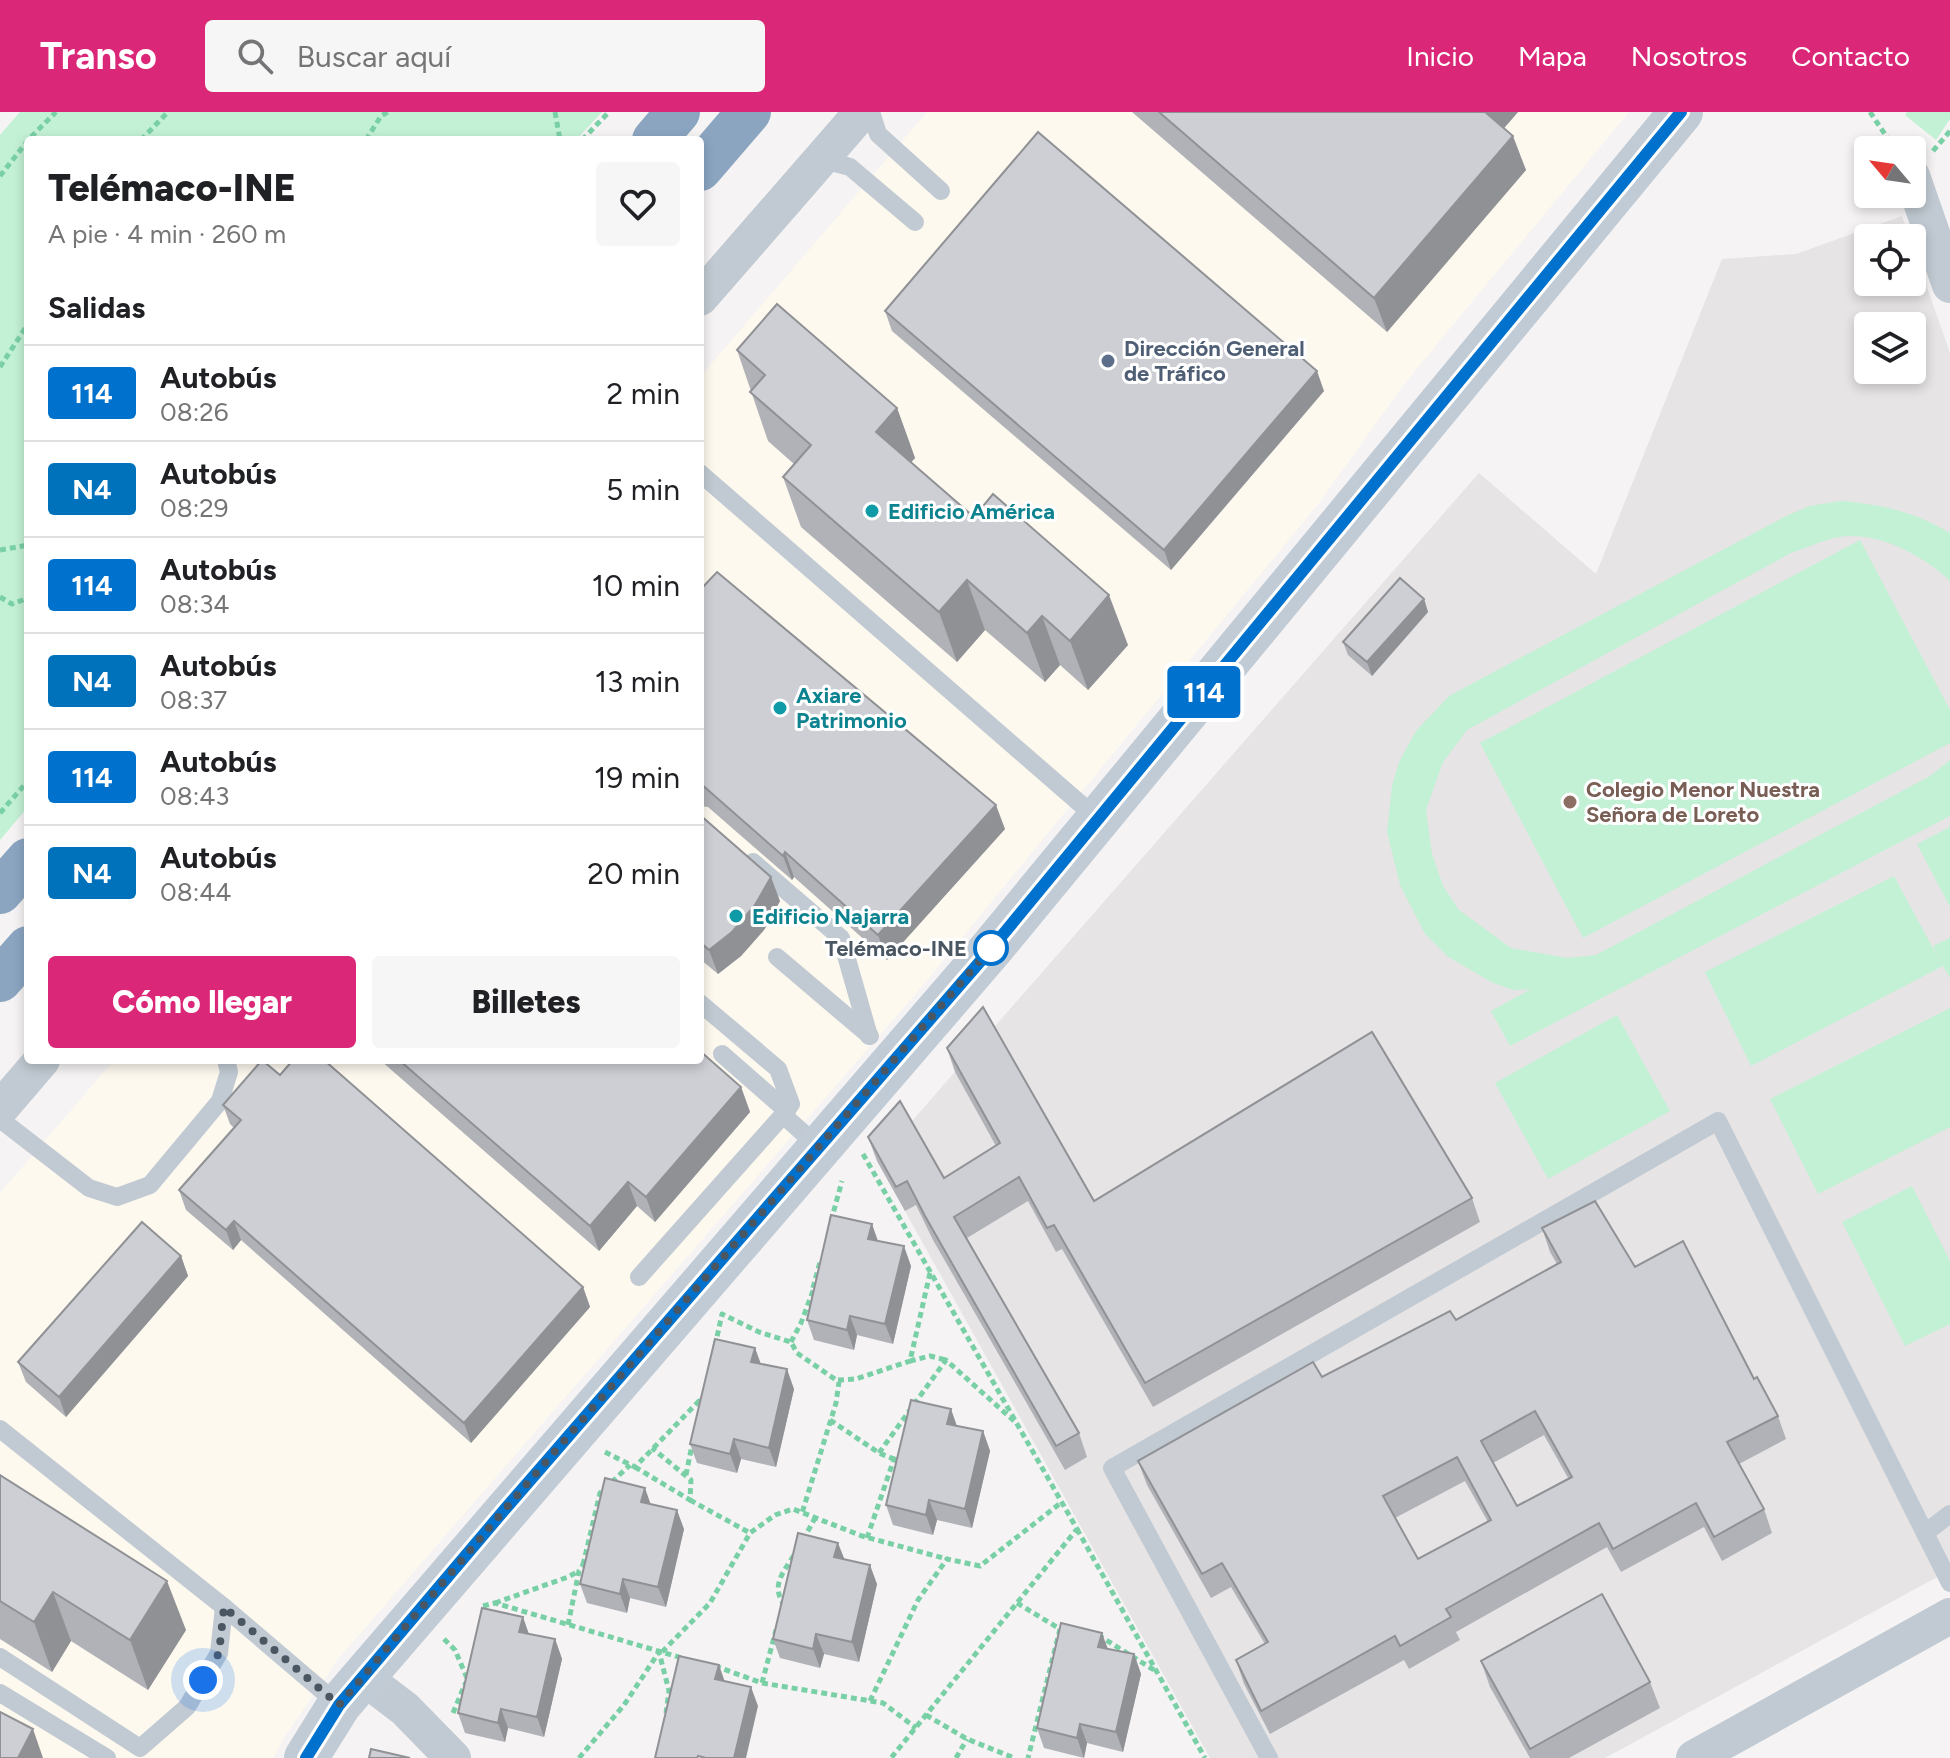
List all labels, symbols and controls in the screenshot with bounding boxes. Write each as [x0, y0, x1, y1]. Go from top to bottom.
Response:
search box [205, 20, 765, 92]
text: Transo [40, 33, 157, 79]
icon: search [233, 34, 277, 78]
text: Buscar aquí [297, 38, 451, 75]
text: Inicio [1406, 39, 1474, 73]
text: Mapa [1518, 39, 1587, 73]
text: Nosotros [1631, 39, 1747, 73]
text: Contacto [1791, 39, 1910, 73]
north arrow [1854, 136, 1926, 208]
map controls [1854, 136, 1926, 384]
button: heart [596, 162, 680, 246]
text: Telémaco-INE [48, 165, 296, 211]
text: A pie · 4 min · 260 m [48, 218, 286, 250]
button: locate [1854, 224, 1926, 296]
text: Salidas [48, 289, 145, 326]
button: layers [1854, 312, 1926, 384]
place label: Dirección General de Tráfico [1124, 335, 1305, 387]
marker: Dirección General de Tráfico [1099, 352, 1117, 370]
text: Autobús [160, 359, 277, 396]
text: 2 min [607, 375, 680, 412]
text: 114 [71, 376, 113, 410]
text: 08:26 [160, 396, 228, 428]
text: Autobús [160, 455, 277, 492]
text: 5 min [606, 471, 680, 508]
text: N4 [72, 472, 112, 506]
text: 08:29 [160, 492, 228, 524]
place label: Edificio América [888, 498, 1055, 525]
marker: Edificio América [863, 502, 881, 520]
text: Autobús [160, 551, 277, 588]
text: 10 min [592, 567, 680, 604]
text: 114 [71, 568, 113, 602]
text: 08:34 [160, 588, 230, 620]
text: Autobús [160, 647, 277, 684]
text: 13 min [595, 663, 680, 700]
text: N4 [72, 664, 112, 698]
line badge: 114 [1158, 666, 1250, 718]
text: 114 [1183, 675, 1225, 709]
place label: Axiare Patrimonio [796, 682, 907, 734]
text: 08:37 [160, 684, 227, 716]
marker: Axiare Patrimonio [771, 699, 789, 717]
text: Autobús [160, 743, 277, 780]
text: 19 min [594, 759, 680, 796]
text: 114 [71, 760, 113, 794]
place label: Colegio Menor Nuestra Señora de Loreto [1586, 776, 1820, 828]
text: 08:43 [160, 780, 230, 812]
marker: Colegio Menor Nuestra Señora de Loreto [1561, 793, 1579, 811]
text: Autobús [160, 839, 277, 876]
text: 20 min [587, 855, 680, 892]
text: N4 [72, 856, 112, 890]
text: 08:44 [160, 876, 232, 908]
place label: Edificio Najarra [752, 903, 909, 930]
marker: Edificio Najarra [727, 907, 745, 925]
marker: Telémaco-INE [974, 931, 1008, 965]
place label: Telémaco-INE [825, 935, 967, 962]
button: Cómo llegar [48, 956, 356, 1048]
button: Billetes [372, 956, 680, 1048]
your location [183, 1660, 223, 1700]

